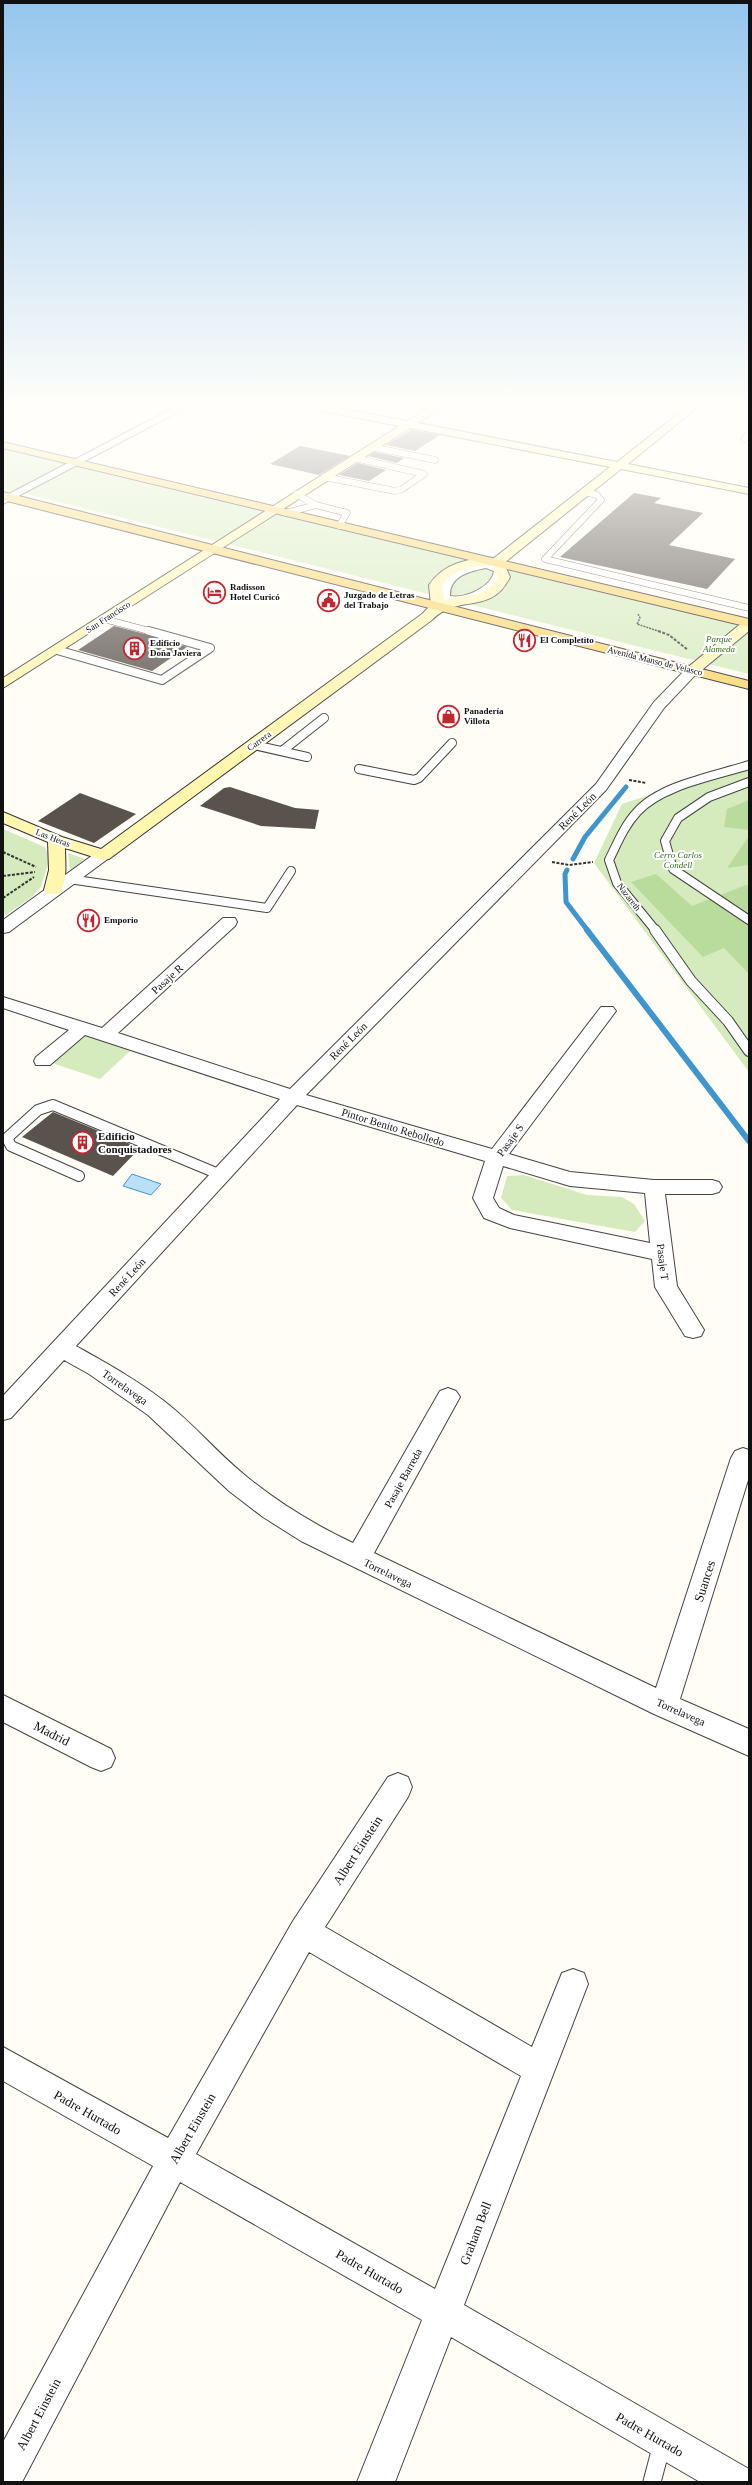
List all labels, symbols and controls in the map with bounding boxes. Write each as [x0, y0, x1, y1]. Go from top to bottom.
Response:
hotel icon: Radisson Hotel Curicó [201, 579, 227, 605]
place label: Radisson Hotel Curicó [230, 582, 280, 602]
public building icon: Juzgado de Letras del Trabajo [315, 587, 341, 613]
place label: Juzgado de Letras del Trabajo [344, 590, 415, 610]
street label: San Francisco [84, 599, 132, 635]
restaurant icon: El Completito [511, 627, 537, 653]
park label: Parque Alameda [702, 634, 735, 654]
building icon: Edificio Doña Javiera [121, 635, 147, 661]
place label: El Completito [540, 635, 594, 645]
place label: Edificio Doña Javiera [150, 638, 202, 658]
street label: Avenida Manso de Velasco [607, 644, 704, 678]
shop icon: Panadería Villota [435, 703, 461, 729]
place label: Panadería Villota [464, 706, 504, 726]
street label: Carrera [245, 729, 273, 753]
street label: René León [556, 789, 599, 832]
street label: Las Heras [34, 827, 72, 849]
park label: Cerro Carlos Condell [654, 850, 702, 870]
street label: Nazareth [615, 881, 643, 913]
restaurant icon: Emporio [76, 907, 102, 933]
place label: Emporio [104, 915, 139, 925]
street label: Pasaje R [149, 961, 186, 996]
street label: René León [327, 1019, 370, 1062]
street label: Pintor Benito Rebolledo [340, 1106, 446, 1149]
street label: Pasaje S [494, 1122, 526, 1158]
building icon: Edificio Conquistadores [69, 1129, 95, 1155]
place label: Edificio Conquistadores [98, 1130, 172, 1155]
street label: Pasaje T [655, 1243, 671, 1282]
street label: René León [106, 1255, 148, 1299]
street label: Torrelavega [100, 1367, 150, 1407]
street label: Pasaje Barreda [382, 1446, 424, 1510]
street label: Torrelavega [362, 1556, 414, 1590]
street label: Suances [691, 1559, 718, 1604]
street label: Torrelavega [655, 1696, 707, 1728]
street label: Madrid [31, 1718, 73, 1749]
street label: Albert Einstein [330, 1813, 386, 1888]
street label: Padre Hurtado [51, 2087, 124, 2138]
street label: Albert Einstein [166, 2090, 219, 2166]
street label: Graham Bell [456, 2199, 495, 2267]
street label: Padre Hurtado [333, 2246, 406, 2297]
street label: Albert Einstein [13, 2375, 64, 2453]
street label: Padre Hurtado [613, 2409, 686, 2460]

